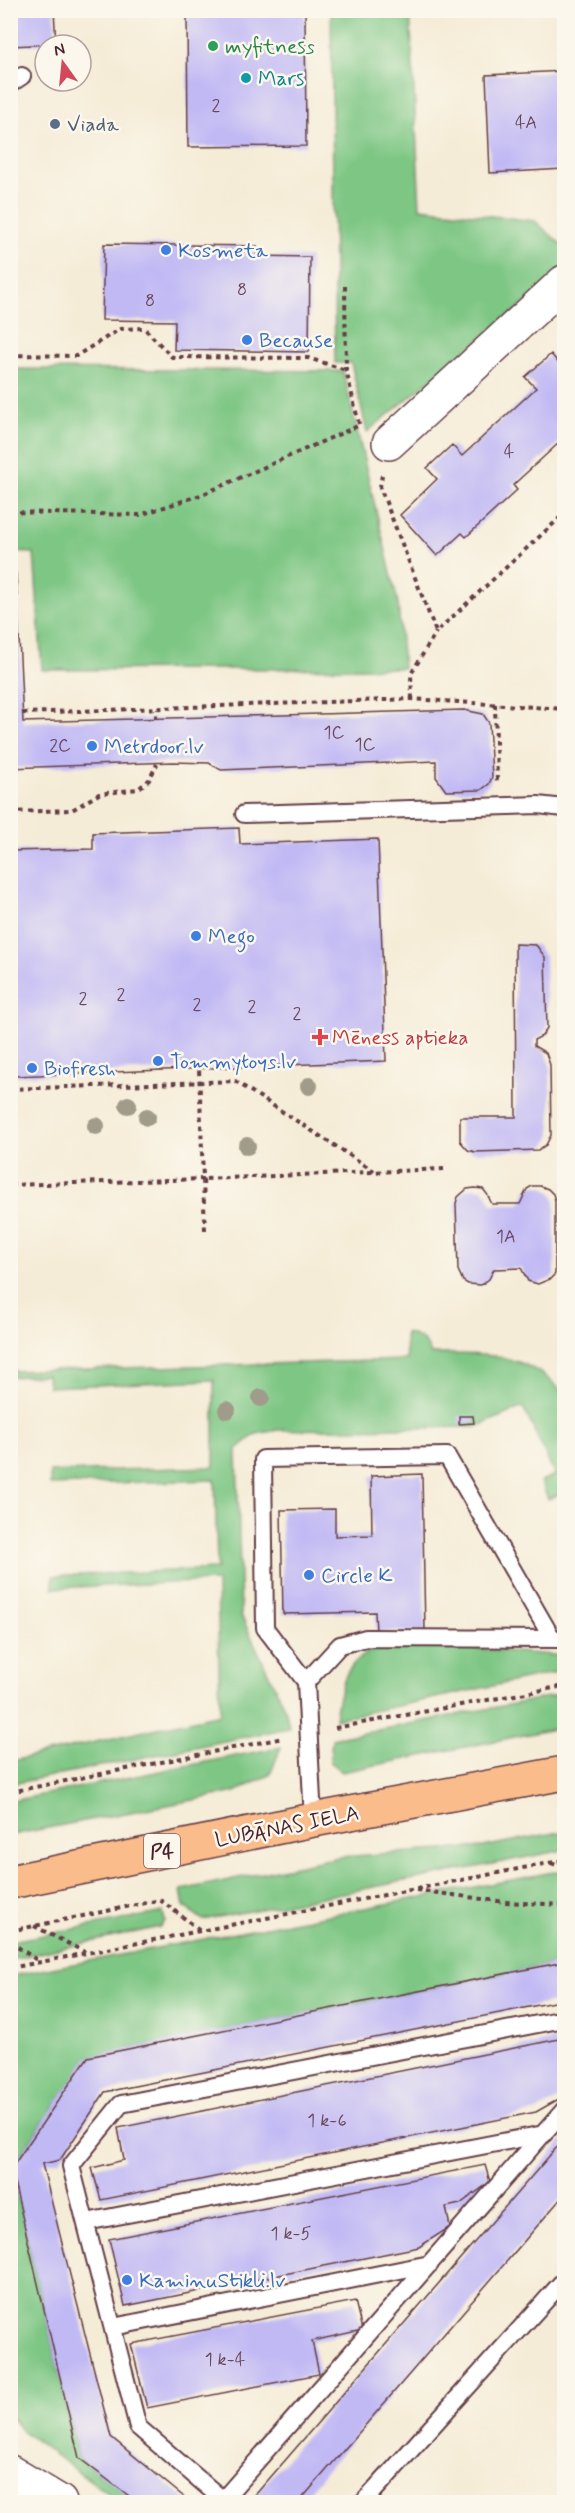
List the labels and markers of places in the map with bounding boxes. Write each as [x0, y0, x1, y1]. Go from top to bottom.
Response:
place label: myfitness [225, 33, 315, 61]
marker: myfitness [206, 39, 220, 53]
place label: Mars [258, 65, 304, 93]
marker: Mars [239, 71, 253, 85]
place label: Viada [67, 111, 119, 139]
marker: Viada [48, 117, 62, 131]
place label: Kosmeta [178, 237, 268, 265]
marker: Kosmeta [159, 243, 173, 257]
place label: Because [259, 327, 333, 355]
marker: Because [240, 333, 254, 347]
place label: Metrdoor.lv [104, 733, 204, 761]
marker: Metrdoor.lv [85, 739, 99, 753]
place label: Mego [208, 923, 255, 953]
marker: Mego [189, 929, 203, 943]
place label: Mēness aptieka [332, 1024, 469, 1052]
marker: Mēness aptieka [313, 1030, 327, 1044]
place label: Tommytoys.lv [170, 1048, 296, 1076]
marker: Tommytoys.lv [151, 1054, 165, 1068]
place label: Biofresh [44, 1055, 116, 1083]
marker: Biofresh [25, 1061, 39, 1075]
place label: Circle K [321, 1562, 393, 1590]
marker: Circle K [302, 1568, 316, 1582]
place label: KaminuStikli.lv [139, 2267, 285, 2295]
marker: KaminuStikli.lv [120, 2273, 134, 2287]

